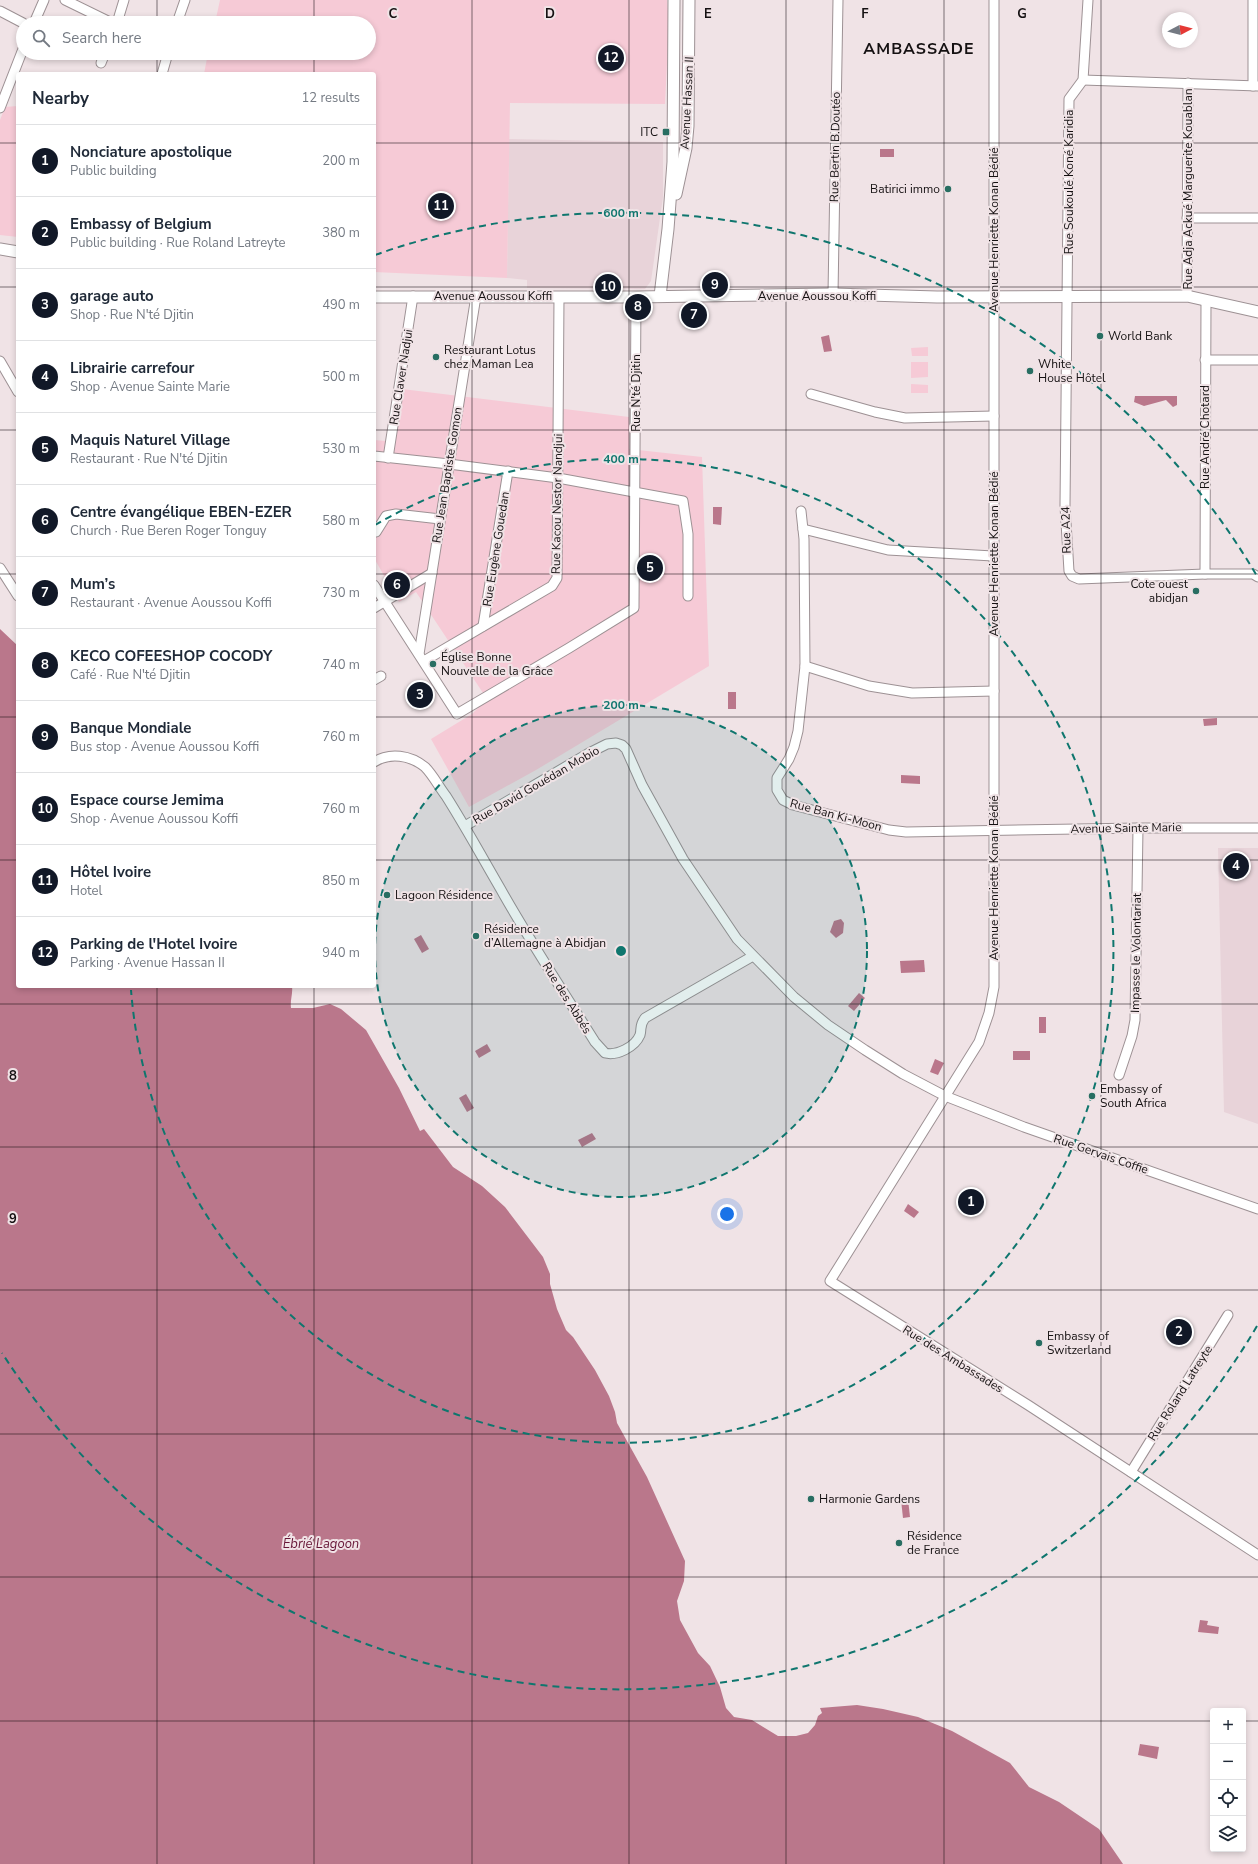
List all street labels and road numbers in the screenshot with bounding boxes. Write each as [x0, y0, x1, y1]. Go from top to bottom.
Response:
street label: Avenue Hassan II [677, 56, 697, 150]
street label: Rue Adja Ackué Marguerite Kouablan [1180, 88, 1196, 290]
street label: Rue Bertin B.Doutéo [826, 91, 844, 202]
street label: Rue Soukoulé Koné Karidia [1061, 110, 1077, 254]
street label: Avenue Henriette Konan Bédié [986, 147, 1002, 313]
street label: Avenue Aoussou Koffi [434, 288, 552, 304]
street label: Avenue Aoussou Koffi [758, 288, 876, 304]
street label: Rue Claver Nadjui [386, 328, 416, 426]
street label: Rue N'té Djitin [628, 354, 644, 432]
street label: Rue André Chotard [1197, 385, 1213, 489]
street label: Rue Jean Baptiste Gomon [428, 406, 466, 544]
street label: Rue Kacou Nestor Nandjui [548, 434, 566, 574]
street label: Avenue Henriette Konan Bédié [986, 471, 1002, 637]
street label: Rue Eugène Gouedan [479, 490, 513, 608]
street label: Rue A24 [1057, 506, 1075, 554]
street label: Rue David Gouédan Mobio [470, 742, 602, 828]
street label: Rue Ban Ki-Moon [788, 795, 884, 835]
street label: Avenue Henriette Konan Bédié [986, 795, 1002, 961]
street label: Avenue Sainte Marie [1070, 819, 1182, 837]
street label: Impasse le Volontariat [1127, 892, 1145, 1013]
street label: Rue des Abbés [539, 959, 595, 1037]
street label: Rue Gervais Coffie [1051, 1130, 1151, 1178]
street label: Rue des Ambassades [900, 1322, 1007, 1397]
street label: Rue Roland Latreyte [1144, 1342, 1216, 1444]

